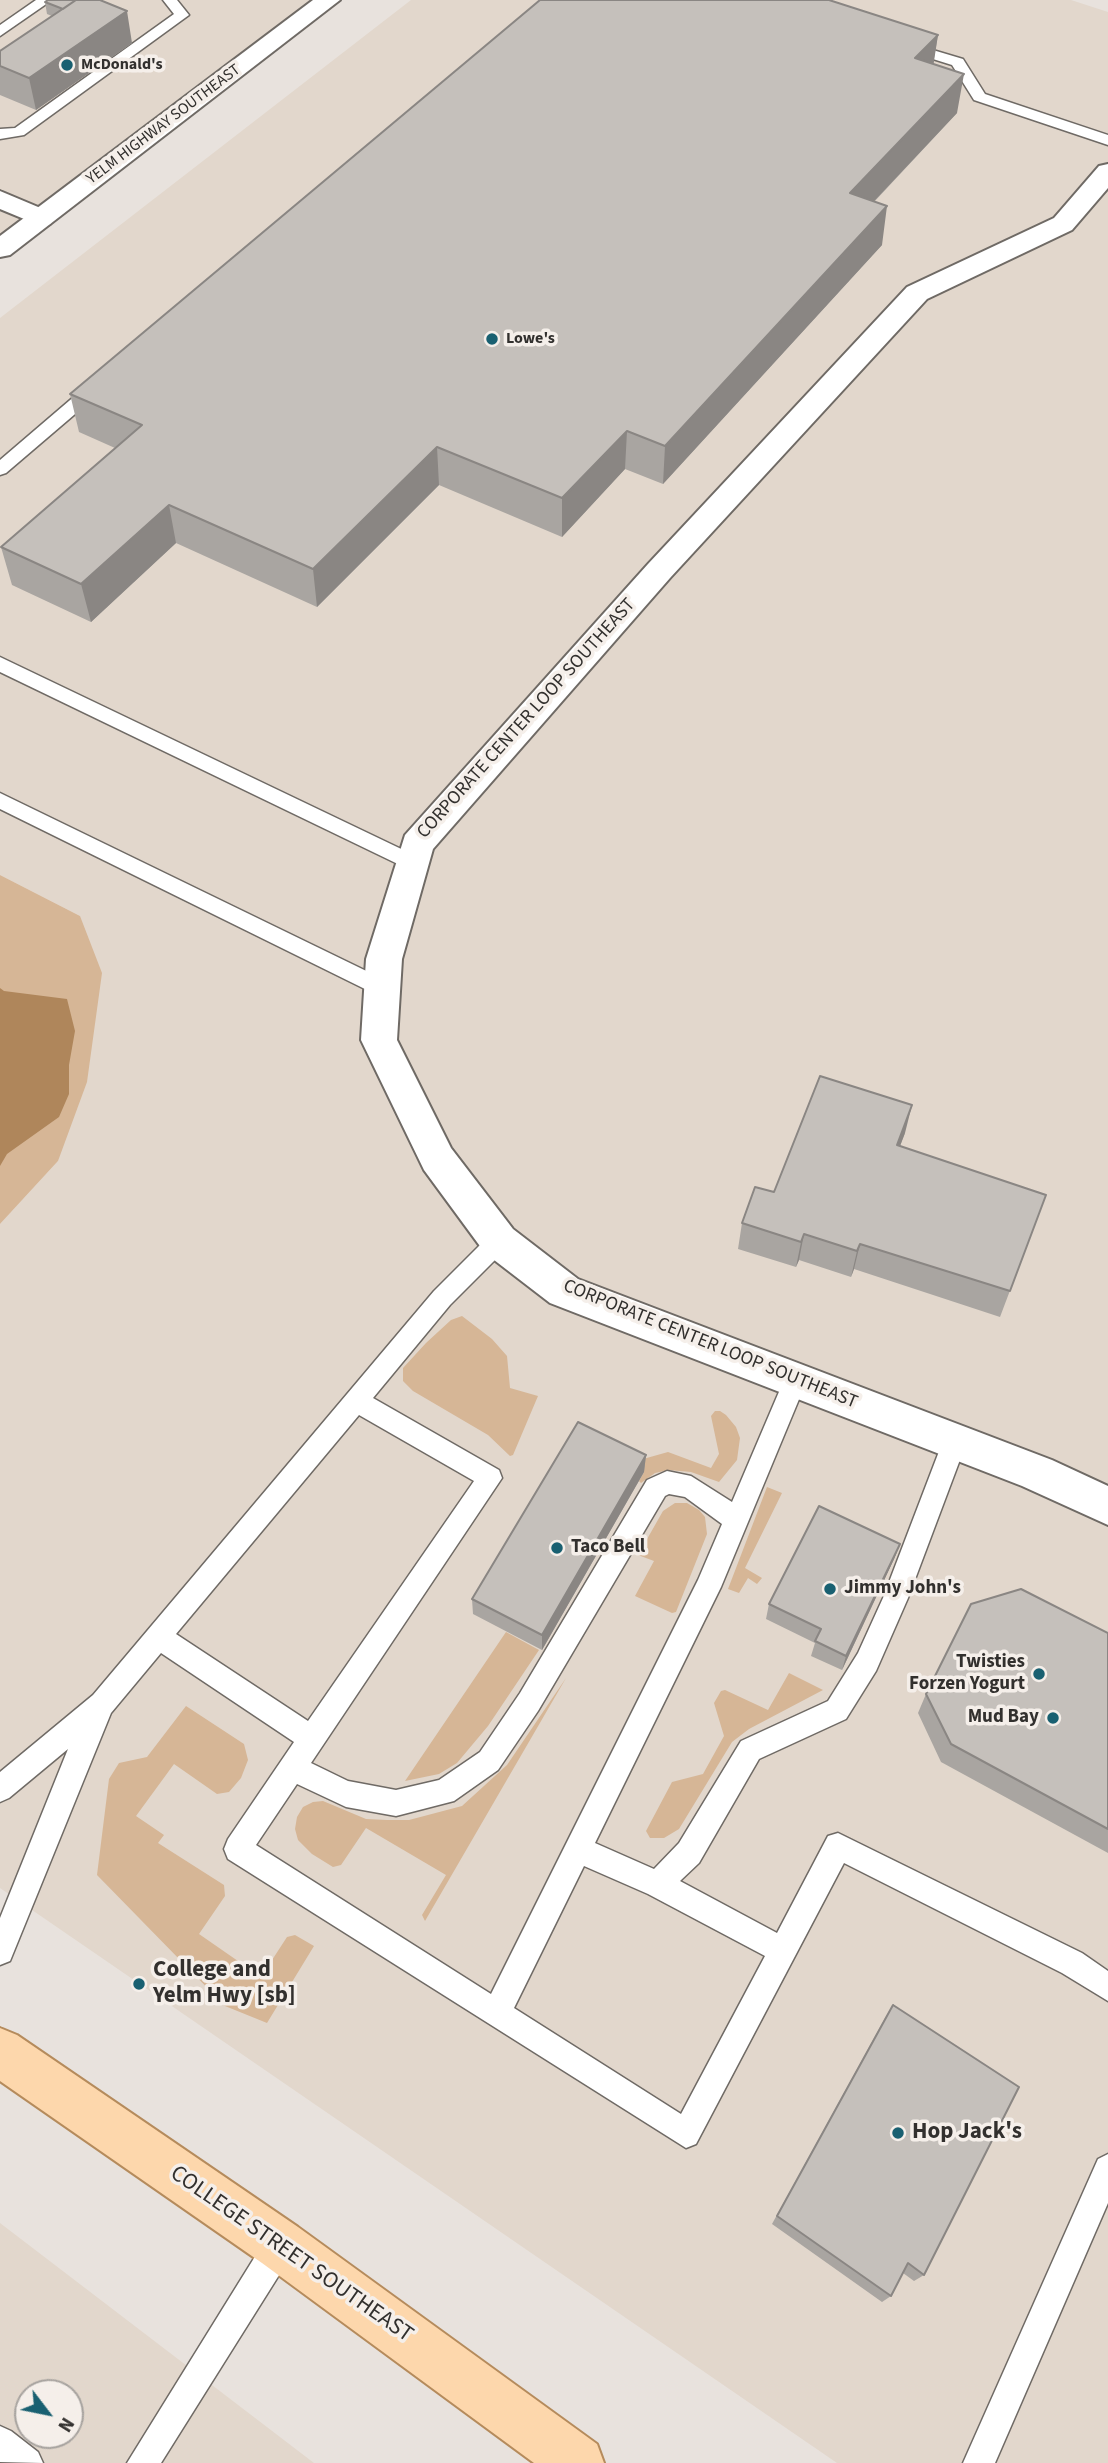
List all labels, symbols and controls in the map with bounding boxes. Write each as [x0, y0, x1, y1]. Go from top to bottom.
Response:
place label: McDonald's [81, 55, 163, 75]
marker: McDonald's [59, 57, 75, 73]
street label: YELM HIGHWAY SOUTHEAST [83, 61, 245, 189]
place label: Lowe's [506, 329, 555, 349]
marker: Lowe's [484, 331, 500, 347]
street label: CORPORATE CENTER LOOP SOUTHEAST [413, 594, 641, 844]
street label: CORPORATE CENTER LOOP SOUTHEAST [559, 1275, 861, 1415]
place label: Taco Bell [571, 1537, 645, 1559]
marker: Taco Bell [549, 1540, 565, 1556]
place label: Jimmy John's [844, 1578, 961, 1600]
marker: Jimmy John's [822, 1581, 838, 1597]
place label: Twisties Forzen Yogurt [909, 1652, 1025, 1696]
marker: Twisties Forzen Yogurt [1031, 1666, 1047, 1682]
place label: Mud Bay [968, 1707, 1039, 1729]
marker: Mud Bay [1045, 1710, 1061, 1726]
place label: College and Yelm Hwy [sb] [153, 1957, 296, 2011]
marker: College and Yelm Hwy [sb] [131, 1976, 147, 1992]
place label: Hop Jack's [912, 2119, 1022, 2147]
marker: Hop Jack's [890, 2125, 906, 2141]
street label: COLLEGE STREET SOUTHEAST [164, 2161, 418, 2349]
north arrow [14, 2379, 84, 2449]
text: N [51, 2412, 80, 2437]

